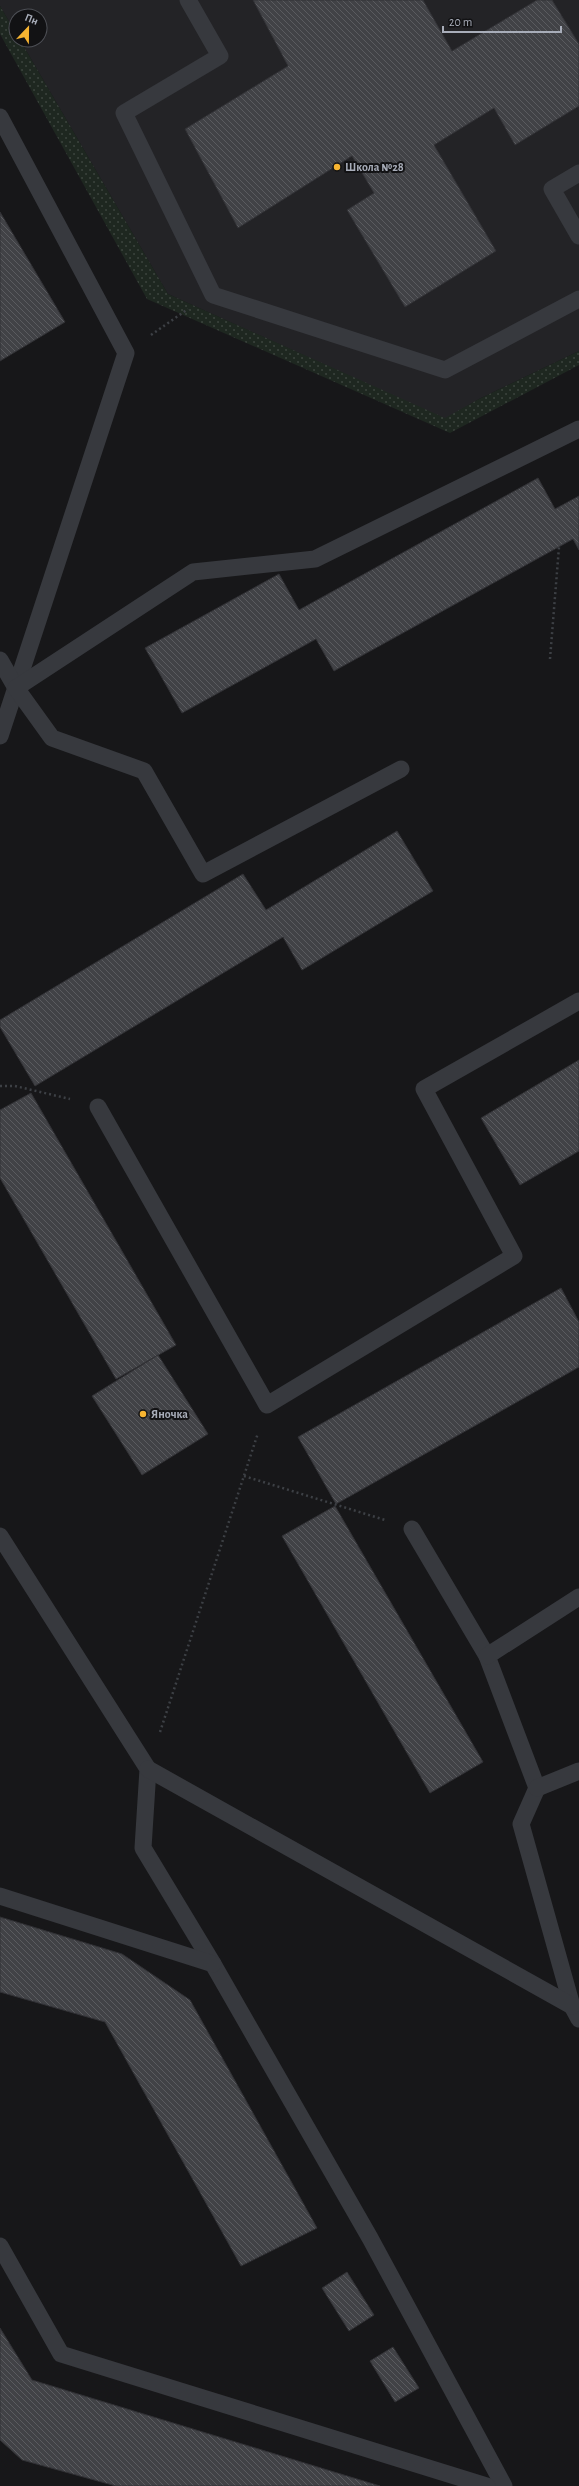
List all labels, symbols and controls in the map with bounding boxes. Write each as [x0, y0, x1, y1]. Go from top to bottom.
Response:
north arrow [8, 8, 48, 48]
scale bar [443, 8, 561, 34]
text: Пн [23, 12, 40, 27]
text: 20 m [449, 16, 472, 28]
place label: Школа №28 [345, 161, 404, 173]
marker: Школа №28 [332, 162, 342, 172]
place label: Яночка [151, 1408, 188, 1420]
marker: Яночка [138, 1409, 148, 1419]

